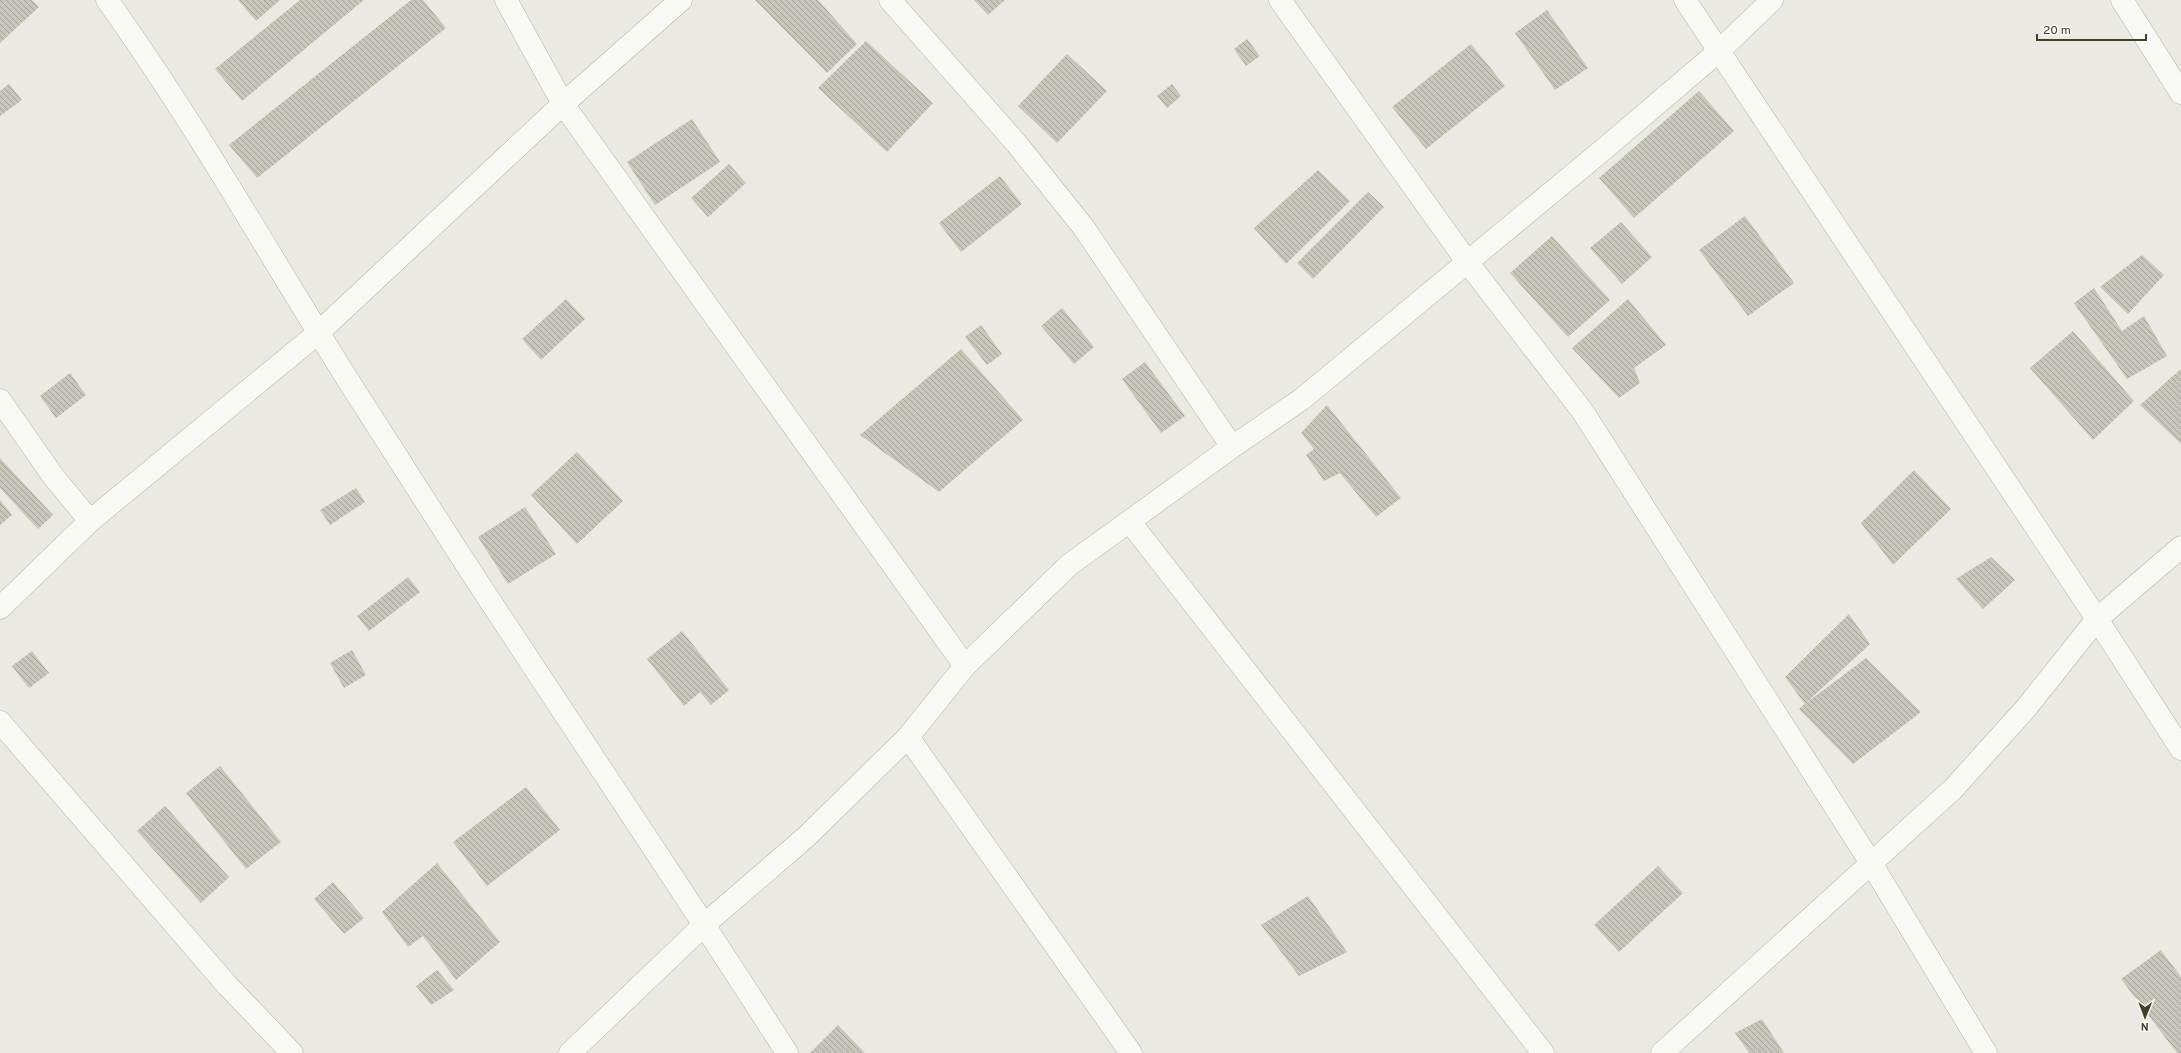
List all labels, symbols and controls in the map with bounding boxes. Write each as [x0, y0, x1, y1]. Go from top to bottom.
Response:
scale bar [2037, 16, 2146, 42]
text: 20 m [2043, 23, 2071, 39]
north arrow [2125, 997, 2165, 1037]
text: N [2141, 1019, 2149, 1033]

